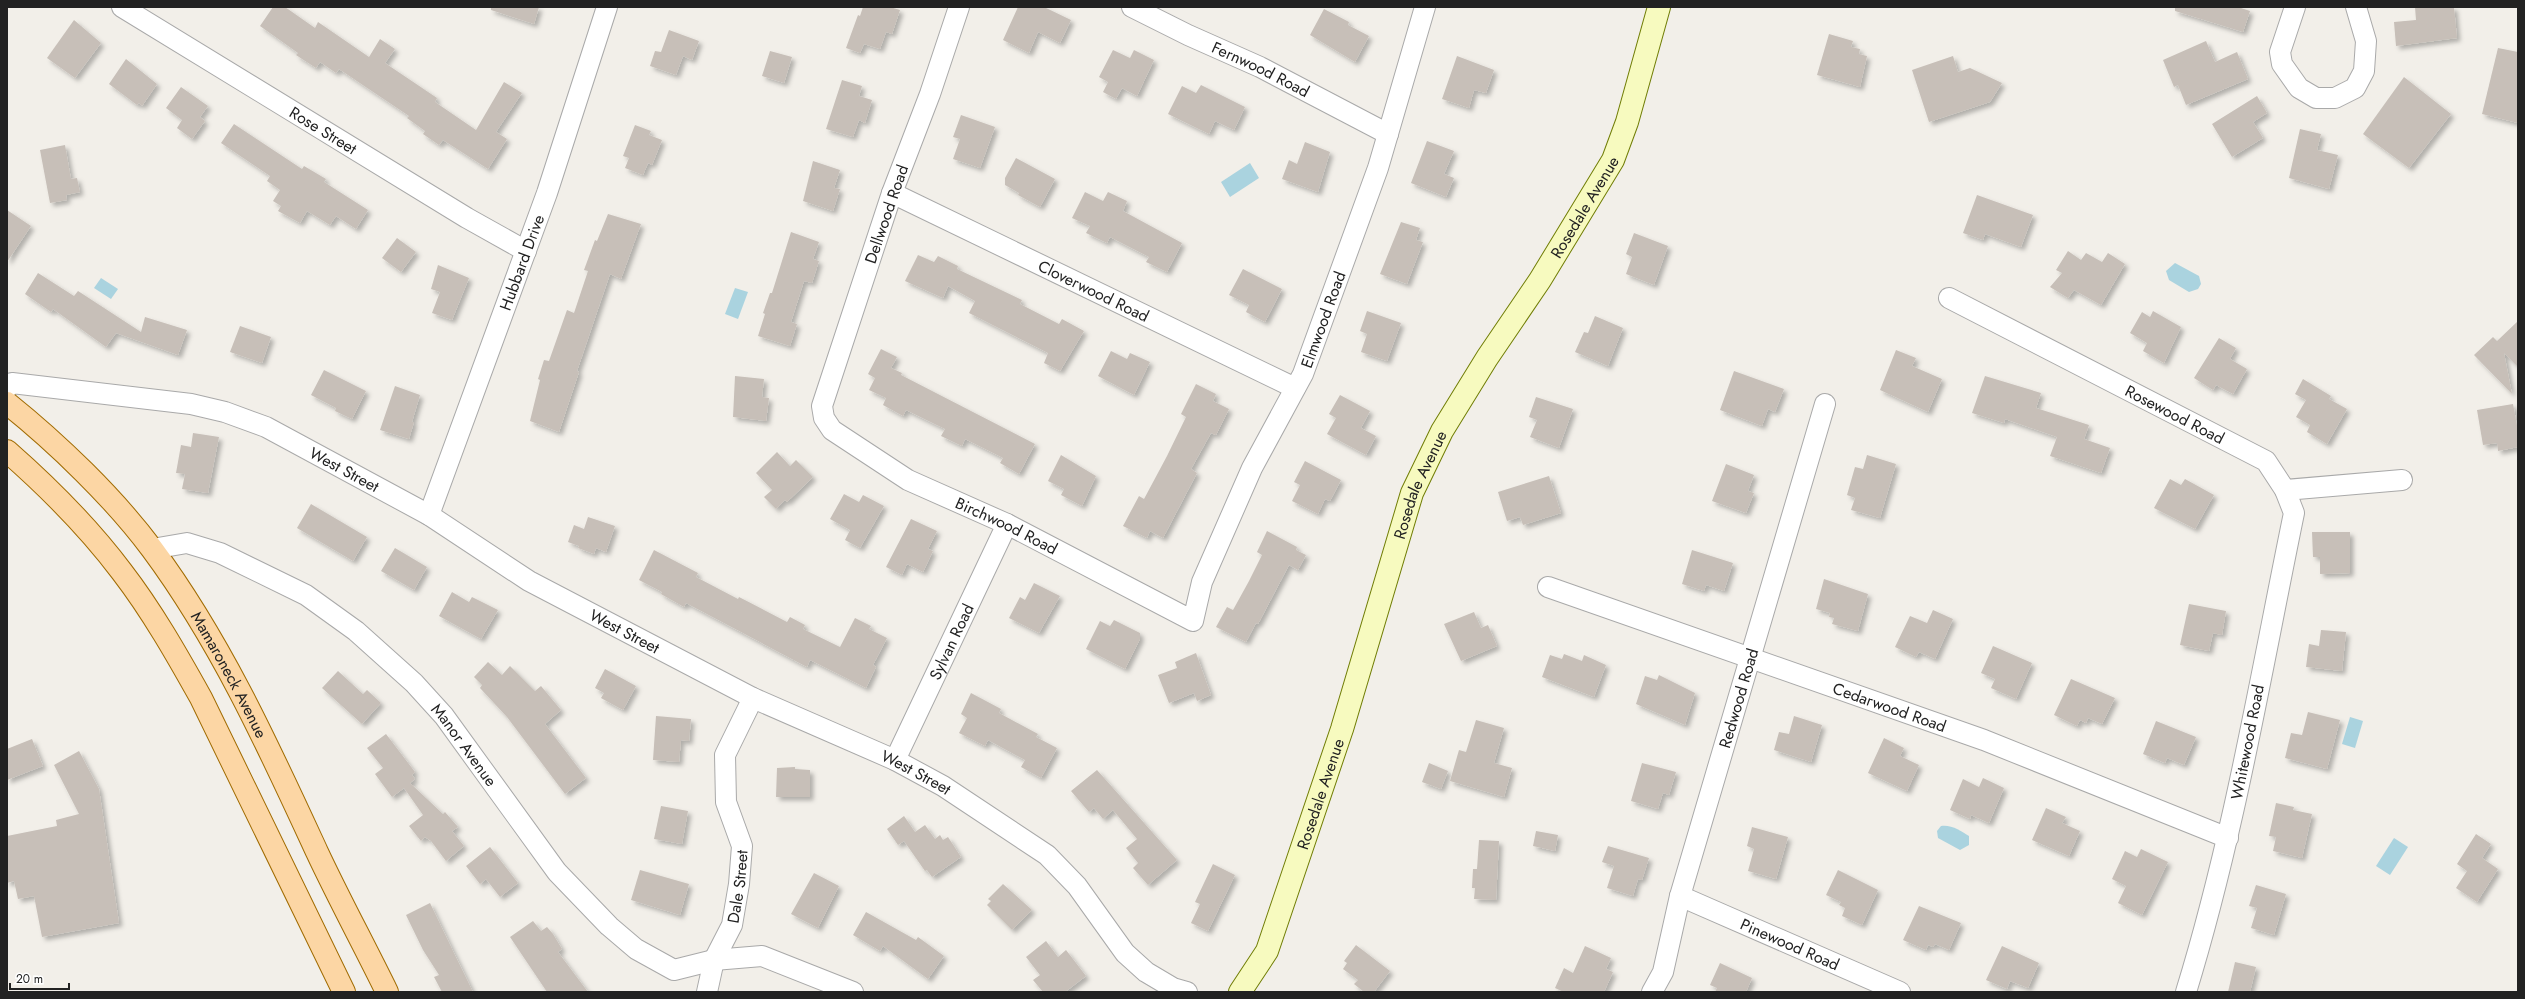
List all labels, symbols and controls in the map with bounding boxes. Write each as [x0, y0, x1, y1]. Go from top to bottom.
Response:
street label: Fernwood Road [1208, 36, 1314, 103]
street label: Rose Street [285, 101, 361, 160]
street label: Rosedale Avenue [1545, 152, 1625, 263]
street label: Dellwood Road [859, 162, 914, 267]
street label: Hubbard Drive [494, 211, 550, 314]
street label: Cloverwood Road [1034, 254, 1153, 328]
street label: Elmwood Road [1295, 268, 1351, 371]
street label: Rosewood Road [2121, 379, 2228, 450]
street label: Rosedale Avenue [1388, 427, 1453, 542]
street label: West Street [305, 442, 383, 498]
street label: Birchwood Road [952, 491, 1061, 560]
street label: Sylvan Road [924, 600, 980, 684]
street label: West Street [585, 604, 664, 659]
street label: Mamaroneck Avenue [185, 607, 273, 742]
street label: Redwood Road [1713, 646, 1764, 751]
street label: Cedarwood Road [1830, 677, 1949, 738]
street label: Whitewood Road [2225, 683, 2270, 802]
street label: Manor Avenue [426, 698, 502, 791]
street label: Rosedale Avenue [1291, 735, 1350, 853]
street label: West Street [878, 744, 956, 800]
street label: Dale Street [722, 849, 754, 925]
street label: Pinewood Road [1737, 913, 1843, 976]
scale bar [10, 965, 69, 991]
text: 20 m [16, 970, 43, 988]

